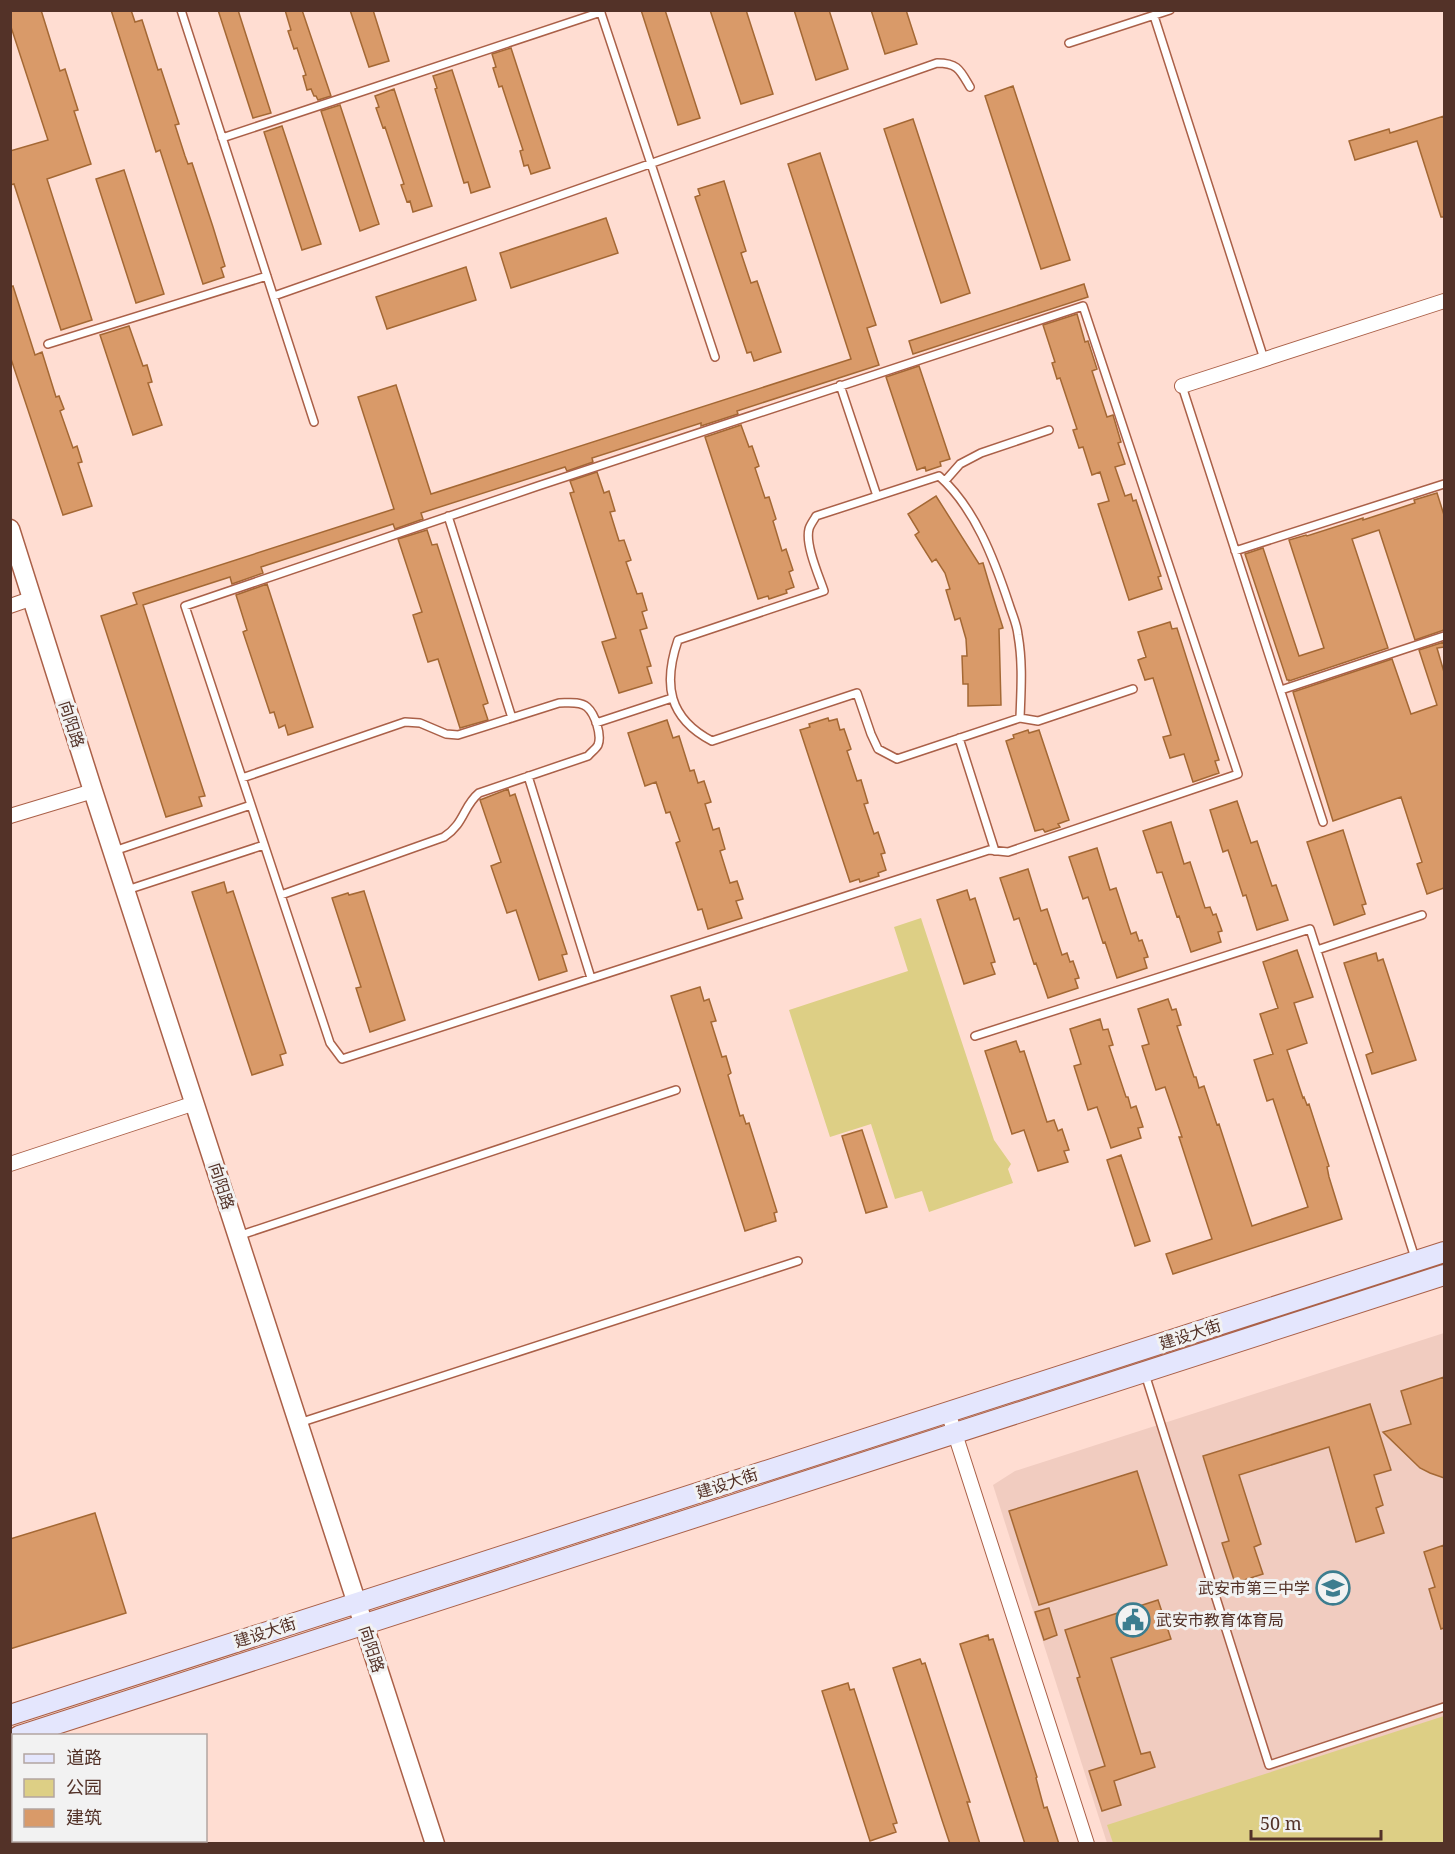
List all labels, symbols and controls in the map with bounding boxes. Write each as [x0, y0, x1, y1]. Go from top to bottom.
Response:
street label: 向阳路 [54, 698, 90, 750]
street label: 向阳路 [204, 1160, 240, 1212]
street label: 建设大街 [1156, 1314, 1224, 1354]
street label: 建设大街 [693, 1463, 761, 1503]
school or university icon: 武安市第三中学 [1315, 1570, 1351, 1606]
place label: 武安市第三中学 [1198, 1577, 1310, 1599]
public building icon: 武安市教育体育局 [1115, 1602, 1151, 1638]
place label: 武安市教育体育局 [1156, 1609, 1284, 1631]
street label: 建设大街 [231, 1612, 299, 1652]
street label: 向阳路 [354, 1623, 390, 1675]
legend [12, 1734, 207, 1842]
text: 道路 [66, 1745, 102, 1769]
text: 公园 [66, 1775, 102, 1799]
scale bar [1251, 1803, 1382, 1841]
text: 建筑 [66, 1805, 102, 1829]
text: 50 m [1260, 1811, 1302, 1835]

